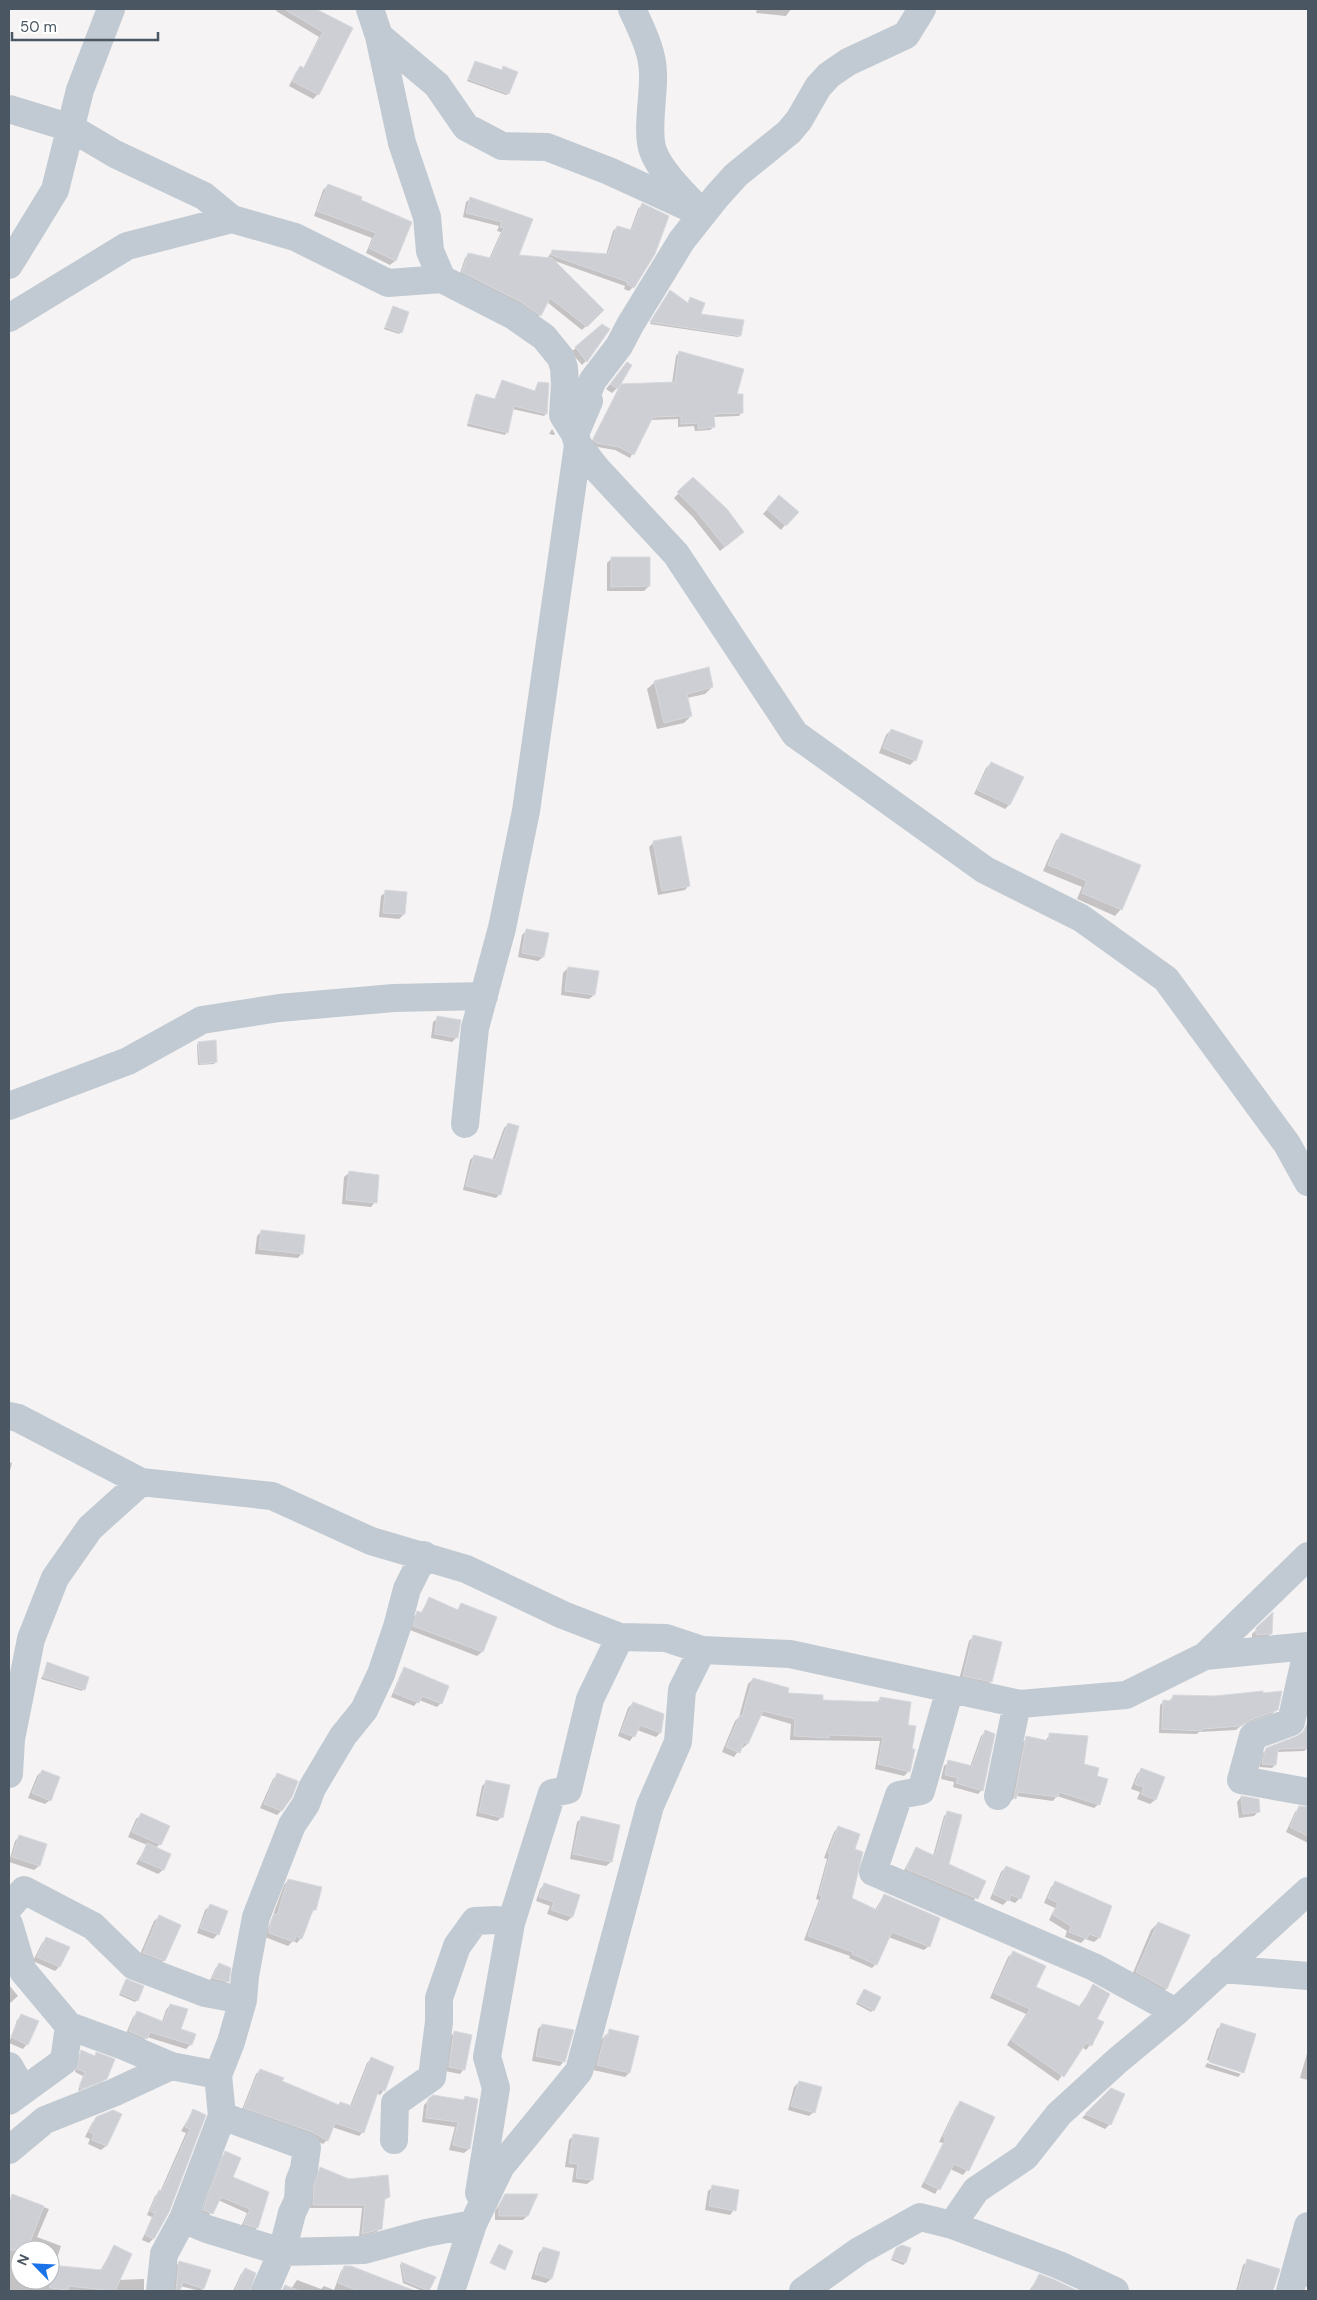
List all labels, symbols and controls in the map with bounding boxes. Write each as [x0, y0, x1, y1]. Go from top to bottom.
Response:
scale bar [12, 10, 159, 42]
text: 50 m [20, 17, 57, 37]
north arrow [10, 2240, 60, 2290]
text: N [13, 2251, 33, 2268]

